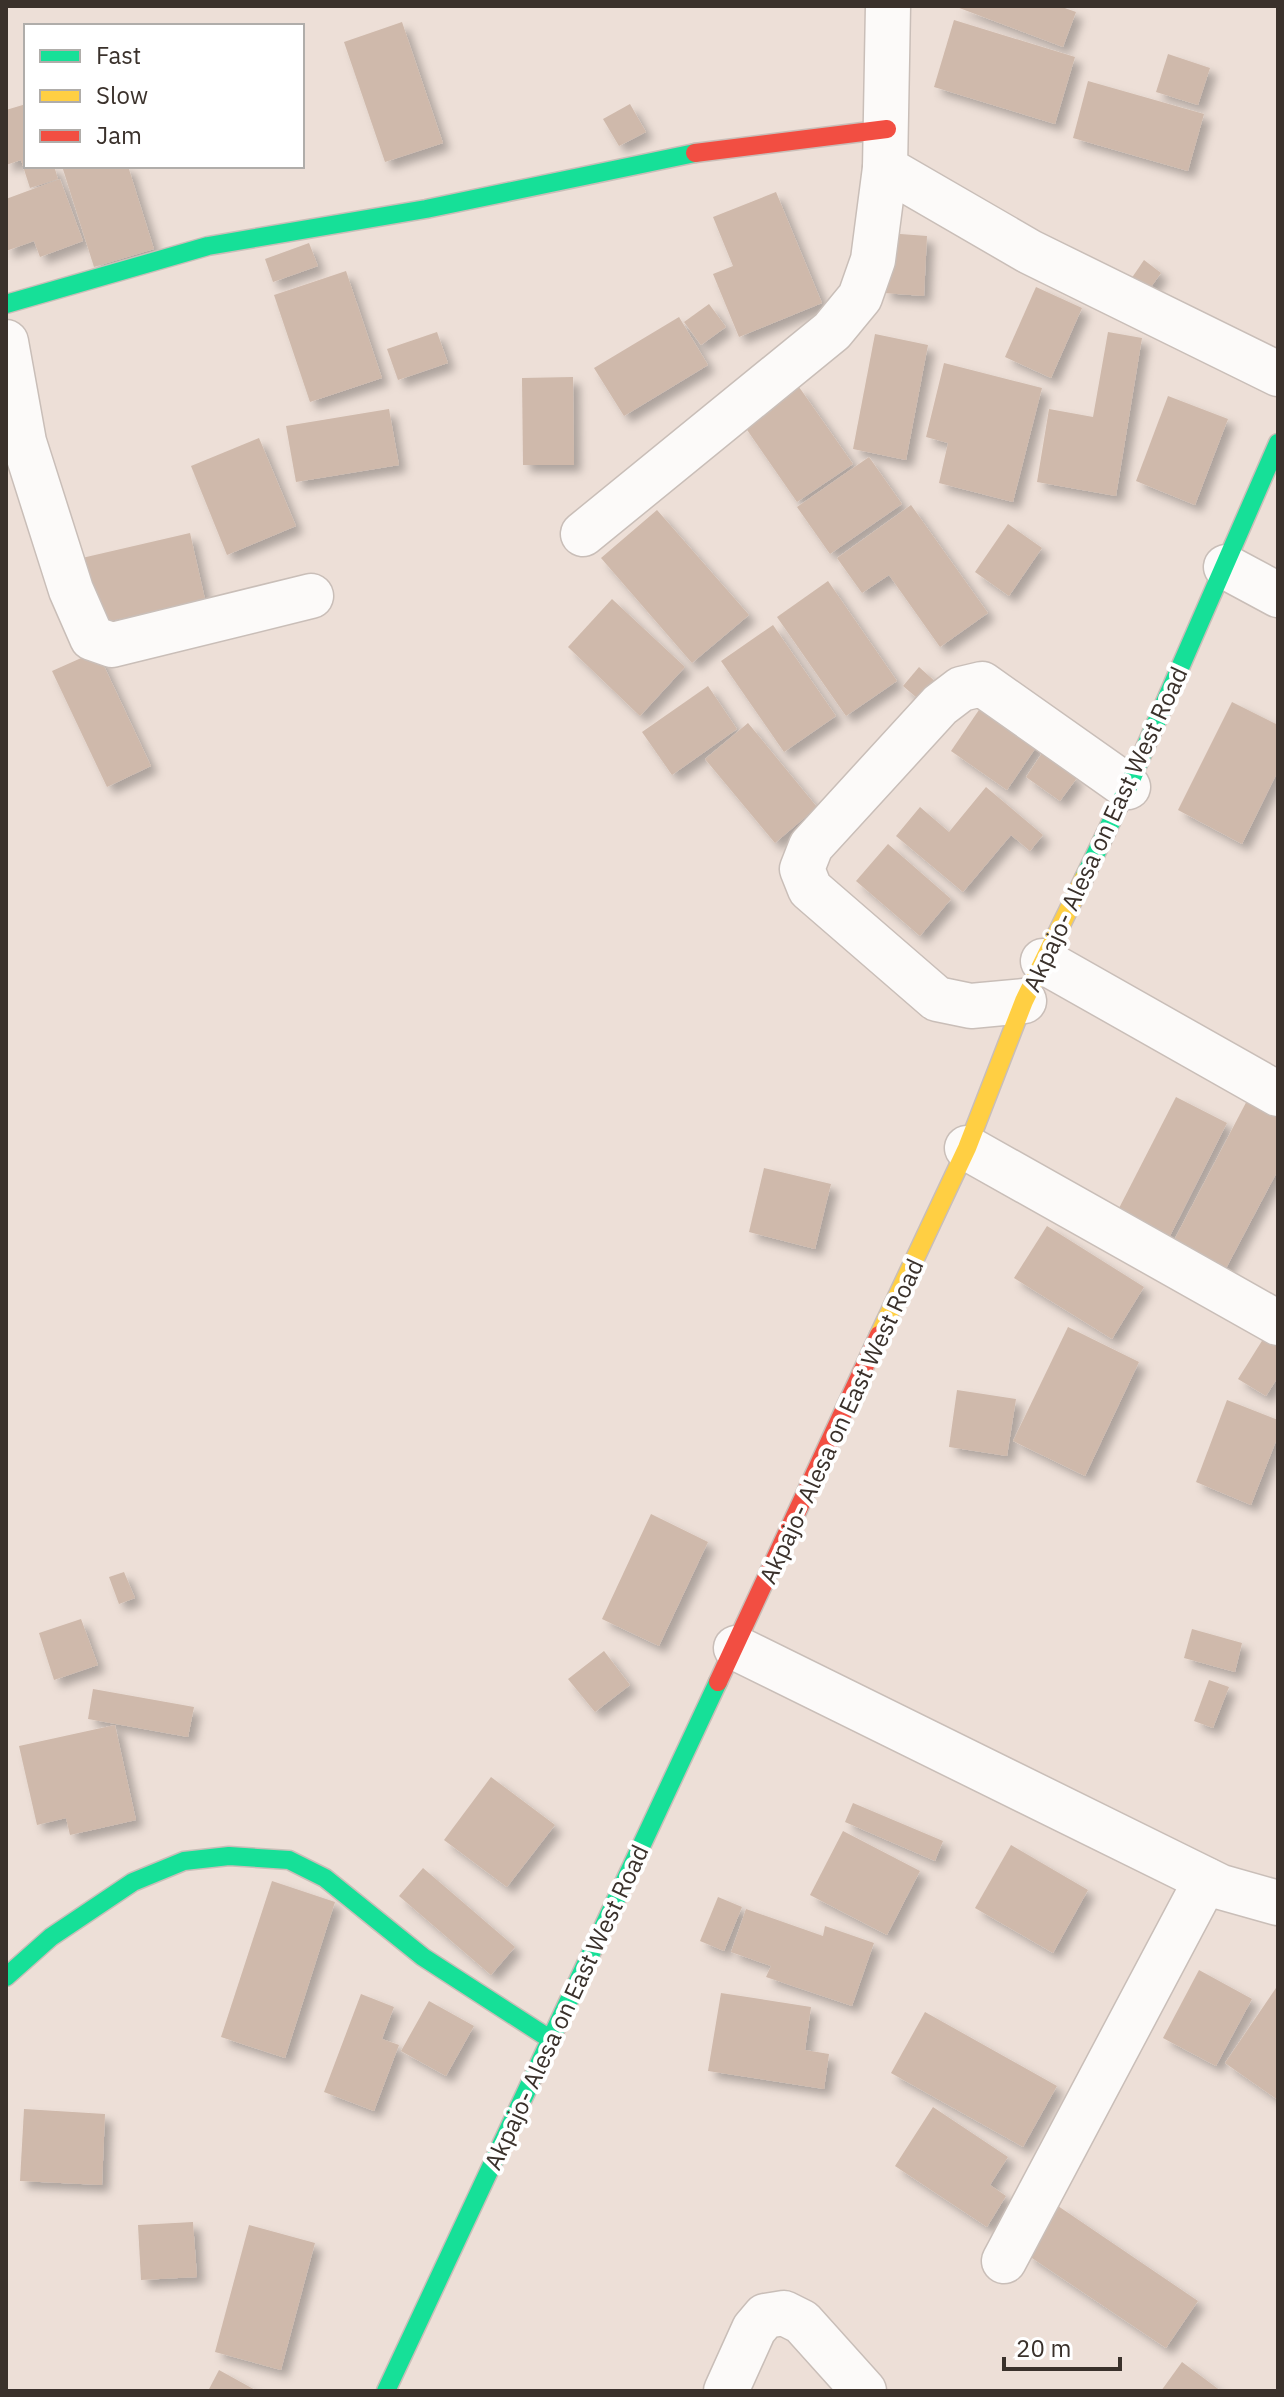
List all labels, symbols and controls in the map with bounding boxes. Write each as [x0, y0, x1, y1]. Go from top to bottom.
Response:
legend [24, 24, 304, 168]
text: Fast [96, 39, 141, 71]
text: Slow [96, 79, 148, 111]
text: Jam [96, 119, 142, 151]
street label: Akpajo- Alesa on East West Road [1015, 661, 1195, 997]
street label: Akpajo- Alesa on East West Road [751, 1253, 931, 1589]
street label: Akpajo- Alesa on East West Road [476, 1839, 656, 2175]
scale bar [1004, 2321, 1120, 2371]
text: 20 m [1016, 2332, 1071, 2364]

